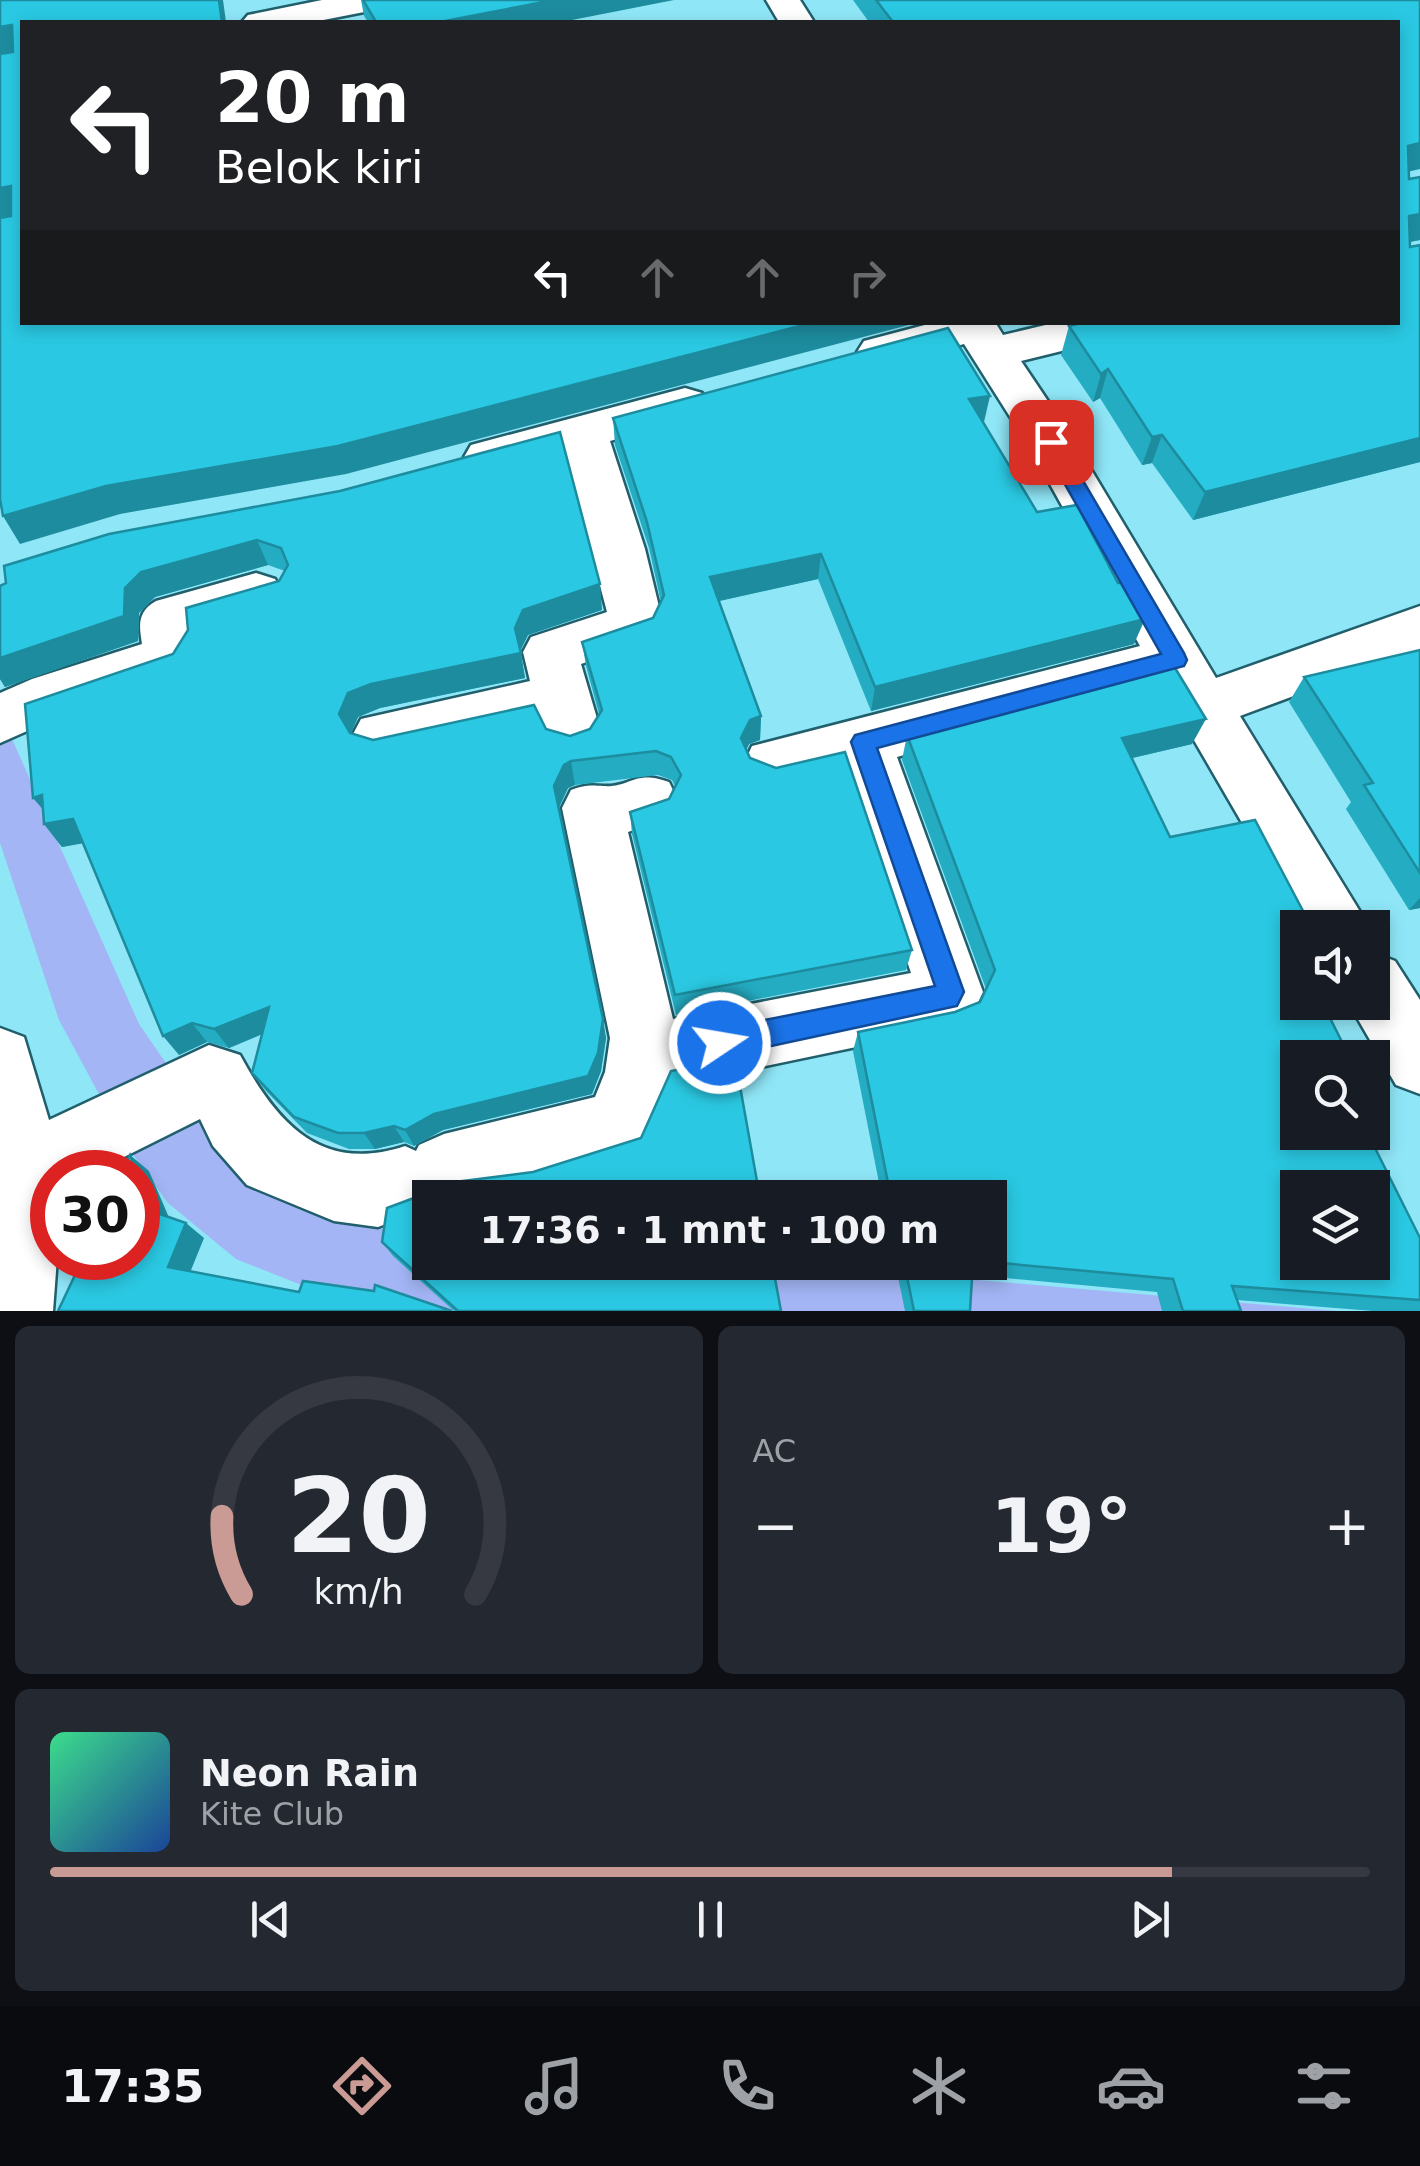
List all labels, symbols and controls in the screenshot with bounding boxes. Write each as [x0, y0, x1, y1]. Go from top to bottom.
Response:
text: 20 m [215, 57, 410, 139]
icon: left [50, 60, 180, 190]
text: Belok kiri [215, 141, 424, 194]
icon: left [525, 250, 580, 305]
icon: ahead [630, 250, 685, 305]
icon: ahead [735, 250, 790, 305]
icon: right [840, 250, 895, 305]
pin [1009, 400, 1094, 485]
icon: arrive [1024, 415, 1079, 470]
map controls [1280, 910, 1390, 1280]
button: sound [1280, 910, 1390, 1020]
position arrow [668, 991, 772, 1095]
button: search [1280, 1040, 1390, 1150]
speed limit sign: 30 [30, 1150, 160, 1280]
button: layers [1280, 1170, 1390, 1280]
text: 17:36 · 1 mnt · 100 m [480, 1208, 939, 1252]
text: AC [753, 1432, 796, 1470]
text: 20 [286, 1455, 431, 1577]
text: 19° [990, 1482, 1132, 1570]
text: − [753, 1494, 799, 1558]
text: + [1324, 1494, 1370, 1558]
text: km/h [314, 1571, 404, 1612]
text: Neon Rain [200, 1751, 419, 1795]
text: Kite Club [200, 1795, 344, 1833]
icon: previous [243, 1892, 298, 1947]
icon: pause [683, 1892, 738, 1947]
icon: next [1123, 1892, 1178, 1947]
icon: directions [327, 2051, 397, 2121]
icon: music [519, 2051, 589, 2121]
icon: phone [712, 2051, 782, 2121]
icon: climate [904, 2051, 974, 2121]
icon: car [1096, 2051, 1166, 2121]
icon: filters [1289, 2051, 1359, 2121]
text: 17:35 [61, 2060, 204, 2113]

